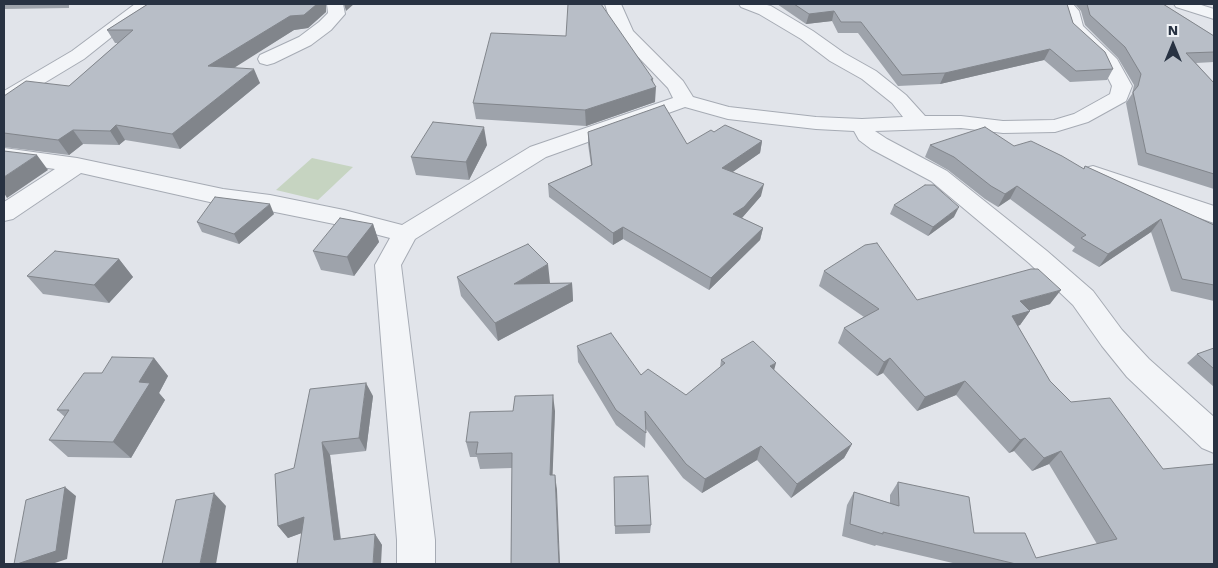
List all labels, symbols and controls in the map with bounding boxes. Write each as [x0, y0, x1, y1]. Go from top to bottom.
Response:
north arrow [1148, 20, 1198, 70]
text: N [1168, 22, 1178, 38]

